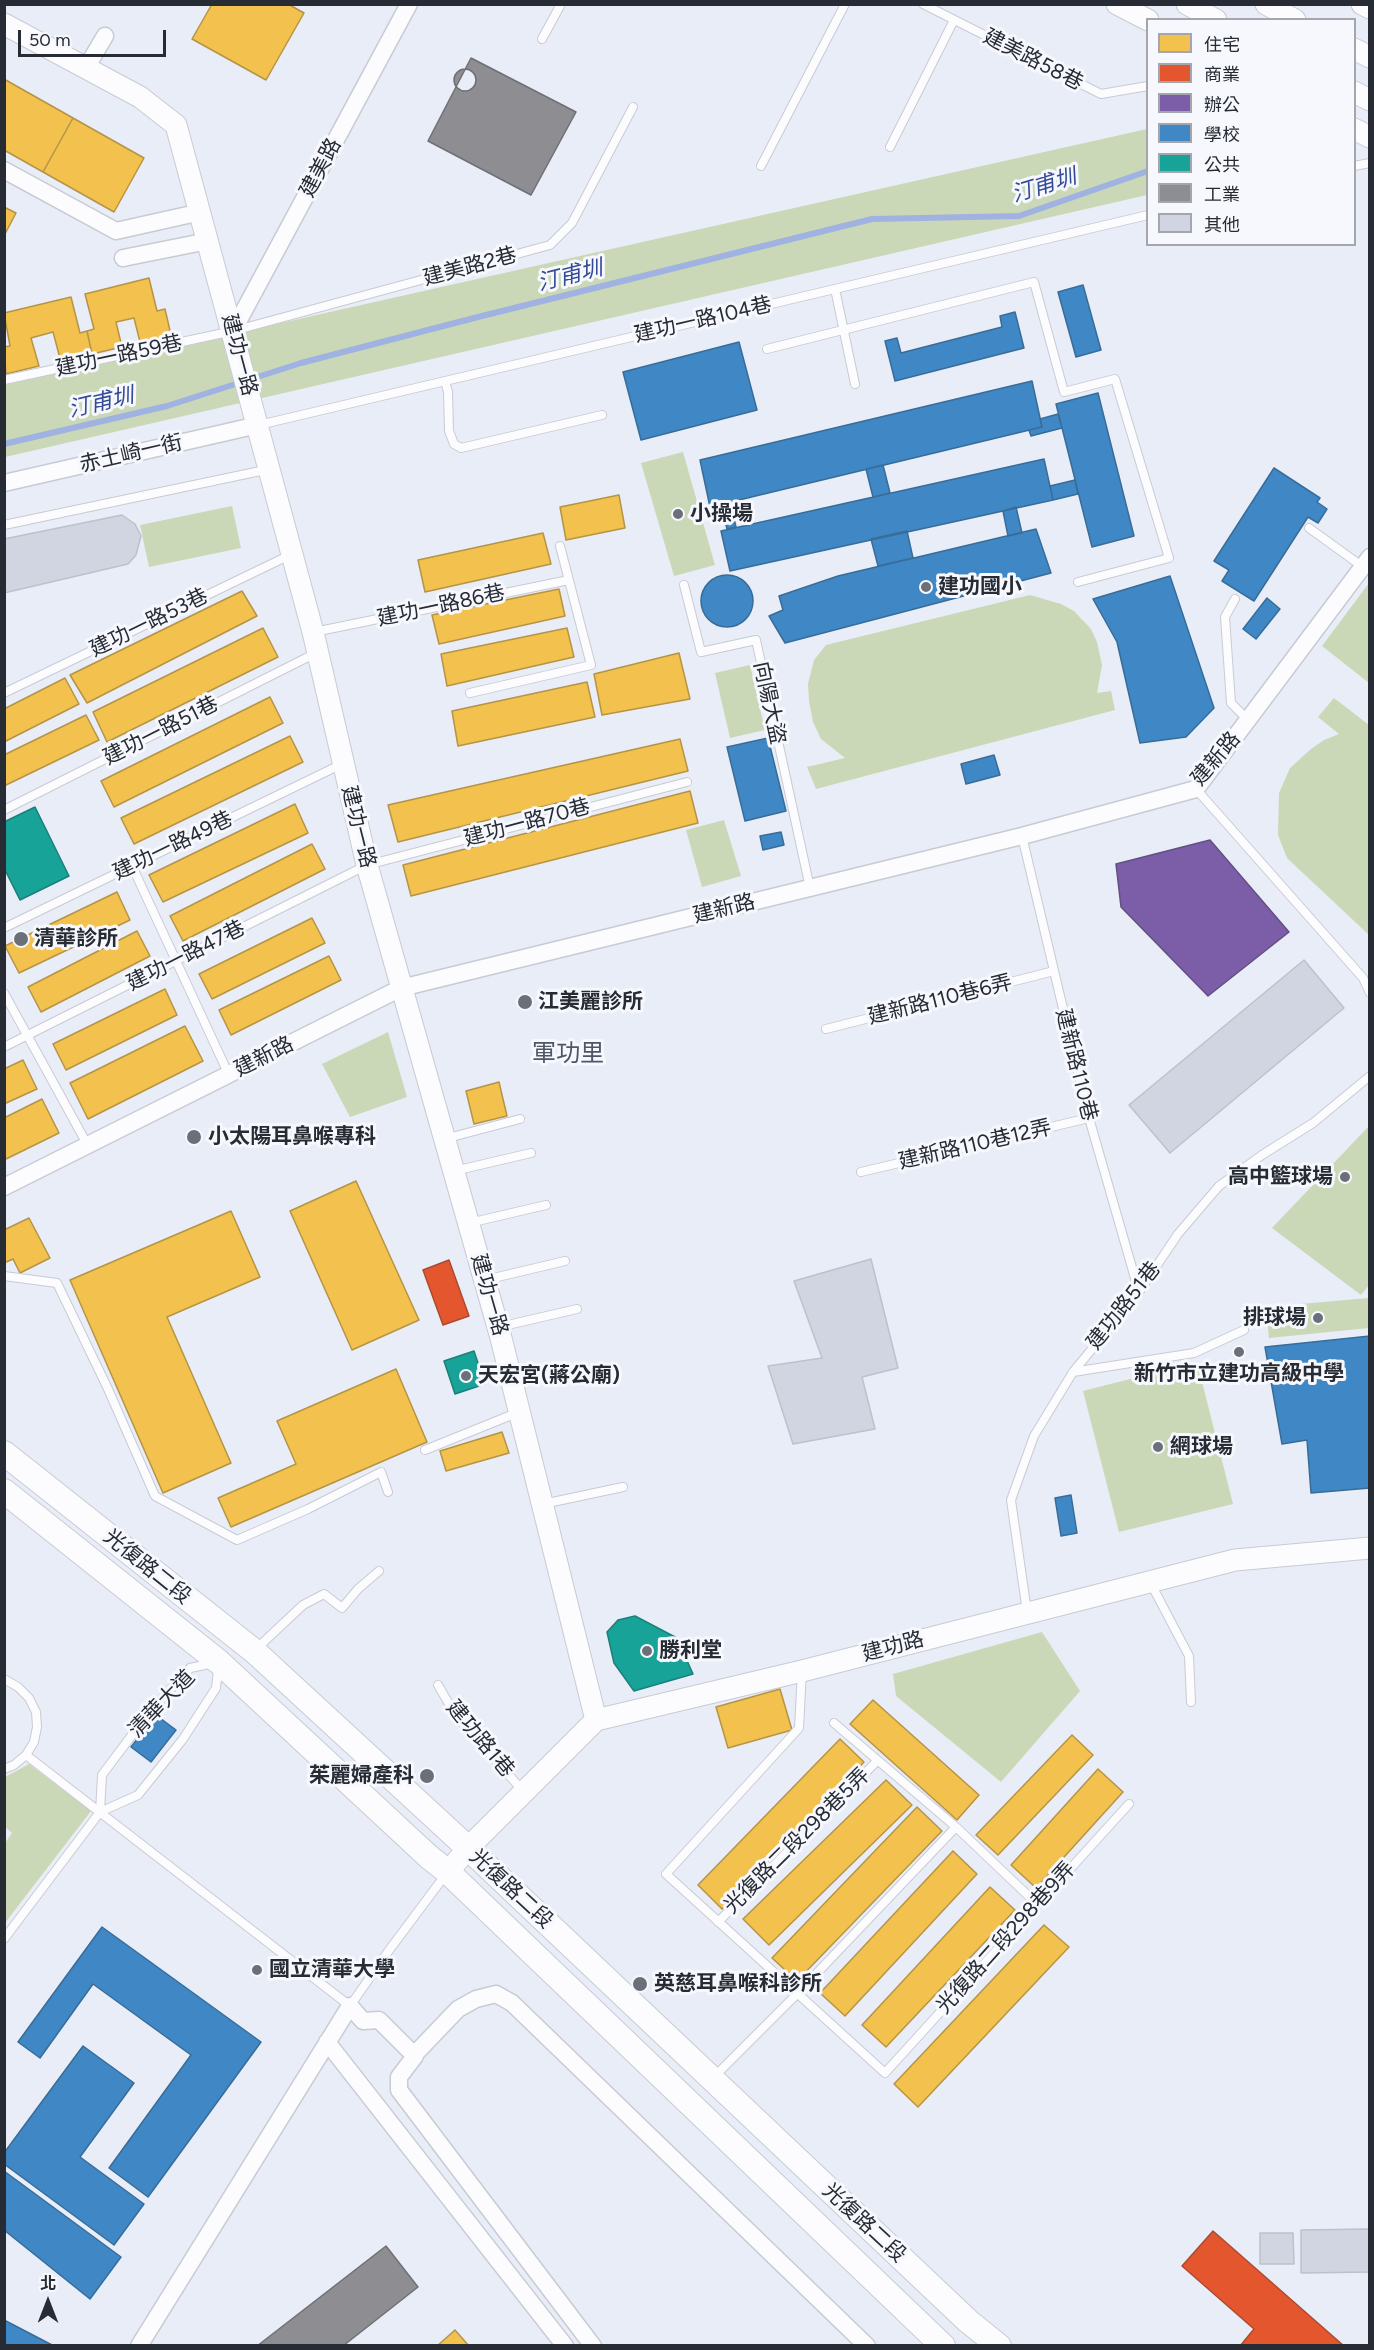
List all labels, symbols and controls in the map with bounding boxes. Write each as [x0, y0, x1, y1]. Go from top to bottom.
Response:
scale bar [21, 18, 170, 56]
legend [1146, 18, 1356, 246]
street label: 建美路58巷 [979, 24, 1087, 96]
text: 50 m [29, 29, 71, 51]
text: 住宅 [1204, 34, 1240, 56]
text: 商業 [1204, 64, 1240, 86]
text: 辦公 [1204, 94, 1240, 116]
text: 學校 [1204, 124, 1240, 146]
street label: 建美路 [295, 134, 347, 202]
text: 公共 [1204, 154, 1240, 176]
water label: 汀甫圳 [1009, 164, 1079, 208]
text: 工業 [1204, 184, 1240, 206]
text: 其他 [1204, 214, 1240, 236]
street label: 建美路2巷 [421, 242, 519, 292]
water label: 汀甫圳 [535, 255, 605, 297]
street label: 建功一路104巷 [632, 292, 774, 348]
street label: 建功一路 [216, 311, 262, 399]
street label: 建功一路59巷 [53, 330, 185, 382]
water label: 汀甫圳 [66, 383, 136, 423]
street label: 赤土崎一街 [77, 430, 185, 478]
place label: 小操場 [690, 501, 753, 527]
marker: 小操場 [671, 507, 685, 521]
place label: 建功國小 [938, 574, 1022, 600]
street label: 建功一路86巷 [375, 580, 507, 632]
marker: 建功國小 [919, 580, 933, 594]
street label: 建功一路53巷 [86, 584, 212, 662]
street label: 向陽大盜 [748, 659, 790, 747]
street label: 建功一路51巷 [99, 691, 223, 771]
street label: 建新路 [1186, 727, 1246, 791]
street label: 建功一路 [336, 783, 380, 871]
street label: 建功一路70巷 [461, 794, 593, 852]
street label: 建功一路49巷 [109, 806, 237, 886]
street label: 建新路 [690, 889, 758, 929]
street label: 建功一路47巷 [123, 915, 249, 997]
place label: 清華診所 [34, 926, 118, 952]
marker: 清華診所 [12, 930, 30, 948]
street label: 建新路110巷6弄 [865, 970, 1015, 1030]
place label: 江美麗診所 [538, 989, 643, 1015]
marker: 江美麗診所 [516, 993, 534, 1011]
street label: 建新路110巷 [1050, 1006, 1102, 1124]
street label: 建新路 [230, 1031, 298, 1083]
district label: 軍功里 [532, 1040, 604, 1068]
street label: 建新路110巷12弄 [896, 1115, 1054, 1175]
place label: 小太陽耳鼻喉專科 [208, 1124, 376, 1150]
marker: 小太陽耳鼻喉專科 [185, 1128, 203, 1146]
place label: 高中籃球場 [1228, 1164, 1333, 1190]
marker: 高中籃球場 [1338, 1170, 1352, 1184]
street label: 建功一路 [465, 1251, 513, 1339]
street label: 建功路51巷 [1082, 1257, 1166, 1355]
place label: 排球場 [1243, 1305, 1306, 1331]
marker: 排球場 [1311, 1311, 1325, 1325]
marker: 新竹市立建功高級中學 [1232, 1345, 1246, 1359]
place label: 新竹市立建功高級中學 [1134, 1361, 1344, 1387]
place label: 天宏宮(蔣公廟) [478, 1363, 620, 1389]
marker: 天宏宮(蔣公廟) [459, 1369, 473, 1383]
place label: 網球場 [1170, 1434, 1233, 1460]
marker: 網球場 [1151, 1440, 1165, 1454]
street label: 光復路二段 [98, 1524, 196, 1610]
street label: 建功路 [859, 1627, 927, 1667]
place label: 勝利堂 [659, 1638, 722, 1664]
marker: 勝利堂 [640, 1644, 654, 1658]
street label: 清華大道 [124, 1665, 200, 1743]
street label: 建功路1巷 [441, 1695, 519, 1783]
place label: 茱麗婦產科 [309, 1763, 414, 1789]
street label: 光復路二段298巷5弄 [719, 1763, 875, 1919]
marker: 茱麗婦產科 [418, 1767, 436, 1785]
street label: 光復路二段 [464, 1844, 558, 1934]
street label: 光復路二段298巷9弄 [931, 1857, 1081, 2019]
place label: 國立清華大學 [269, 1957, 395, 1983]
marker: 國立清華大學 [250, 1963, 264, 1977]
place label: 英慈耳鼻喉科診所 [654, 1971, 822, 1997]
marker: 英慈耳鼻喉科診所 [631, 1975, 649, 1993]
street label: 光復路二段 [817, 2178, 911, 2268]
north arrow [18, 2272, 78, 2332]
text: 北 [40, 2274, 56, 2293]

